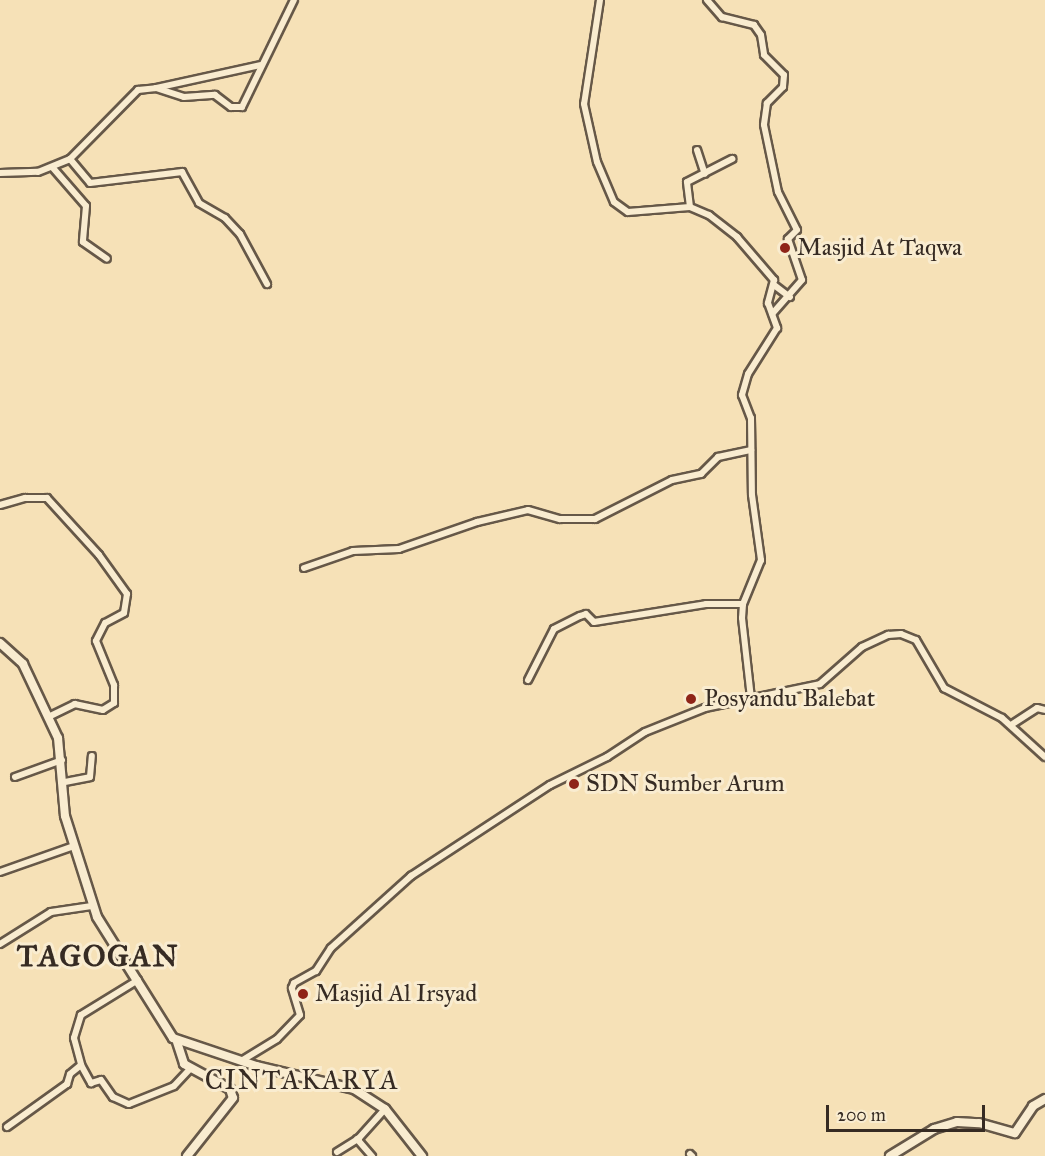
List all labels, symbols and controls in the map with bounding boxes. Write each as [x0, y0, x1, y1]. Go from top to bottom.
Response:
place label: Masjid At Taqwa [797, 234, 962, 262]
marker: Masjid At Taqwa [778, 241, 792, 255]
place label: Posyandu Balebat [704, 685, 875, 713]
marker: Posyandu Balebat [682, 690, 700, 708]
place label: SDN Sumber Arum [586, 770, 785, 798]
marker: SDN Sumber Arum [567, 777, 581, 791]
district label: TAGOGAN [17, 938, 179, 974]
place label: Masjid Al Irsyad [315, 980, 477, 1008]
marker: Masjid Al Irsyad [296, 987, 310, 1001]
district label: CINTAKARYA [205, 1064, 399, 1096]
scale bar [829, 1093, 988, 1131]
text: 200 m [837, 1104, 886, 1126]

